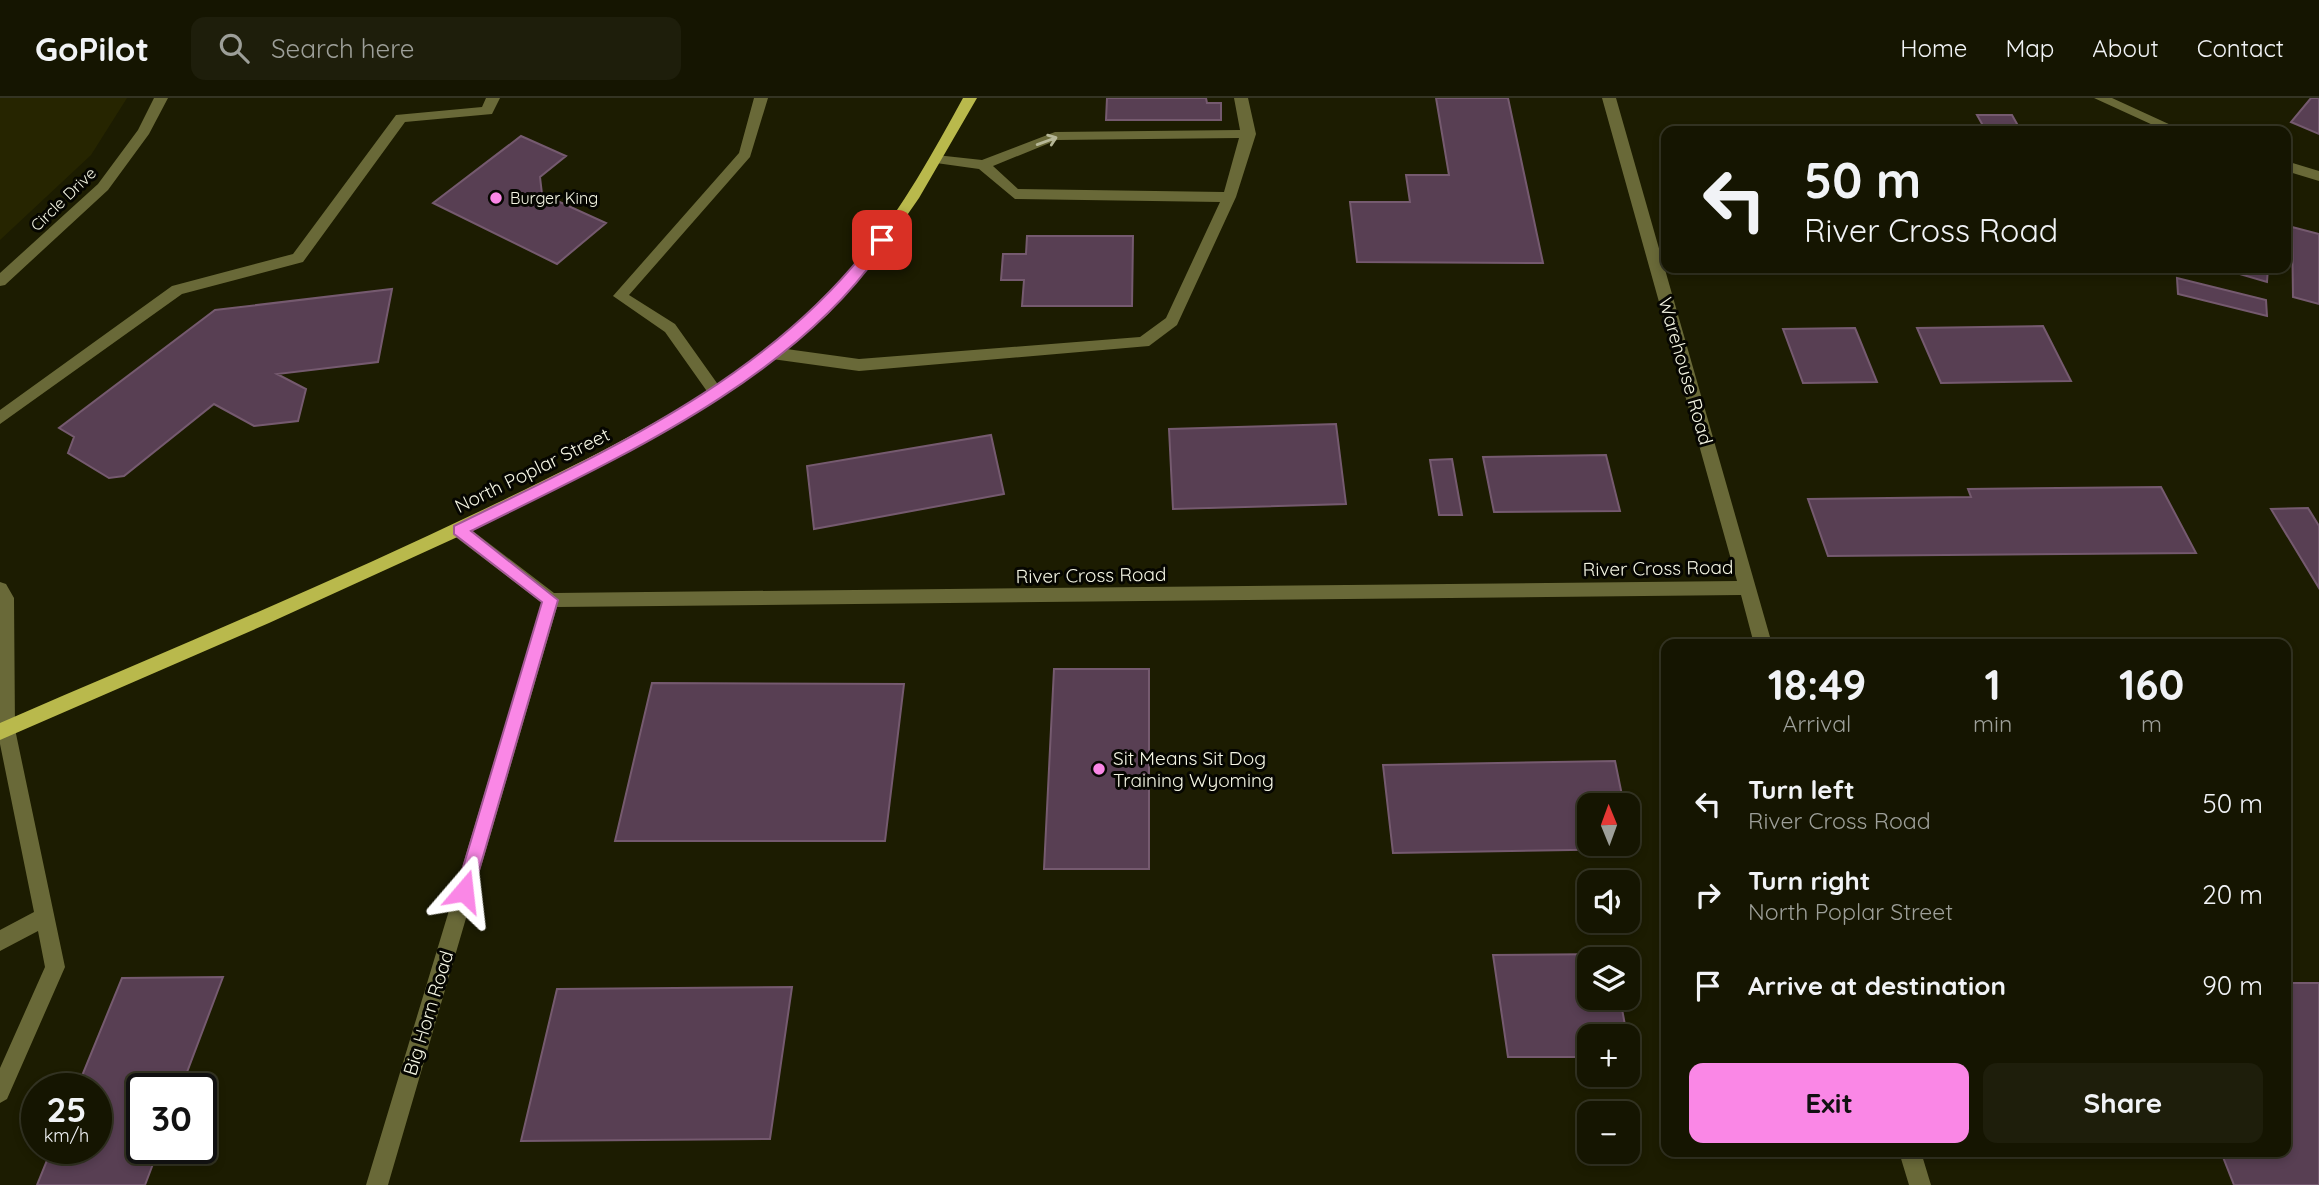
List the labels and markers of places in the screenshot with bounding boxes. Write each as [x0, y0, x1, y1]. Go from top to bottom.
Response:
place label: Burger King [510, 188, 598, 208]
marker: Burger King [488, 190, 504, 206]
pin [852, 210, 912, 270]
place label: Sit Means Sit Dog Training Wyoming [1113, 746, 1274, 792]
marker: Sit Means Sit Dog Training Wyoming [1091, 761, 1107, 777]

